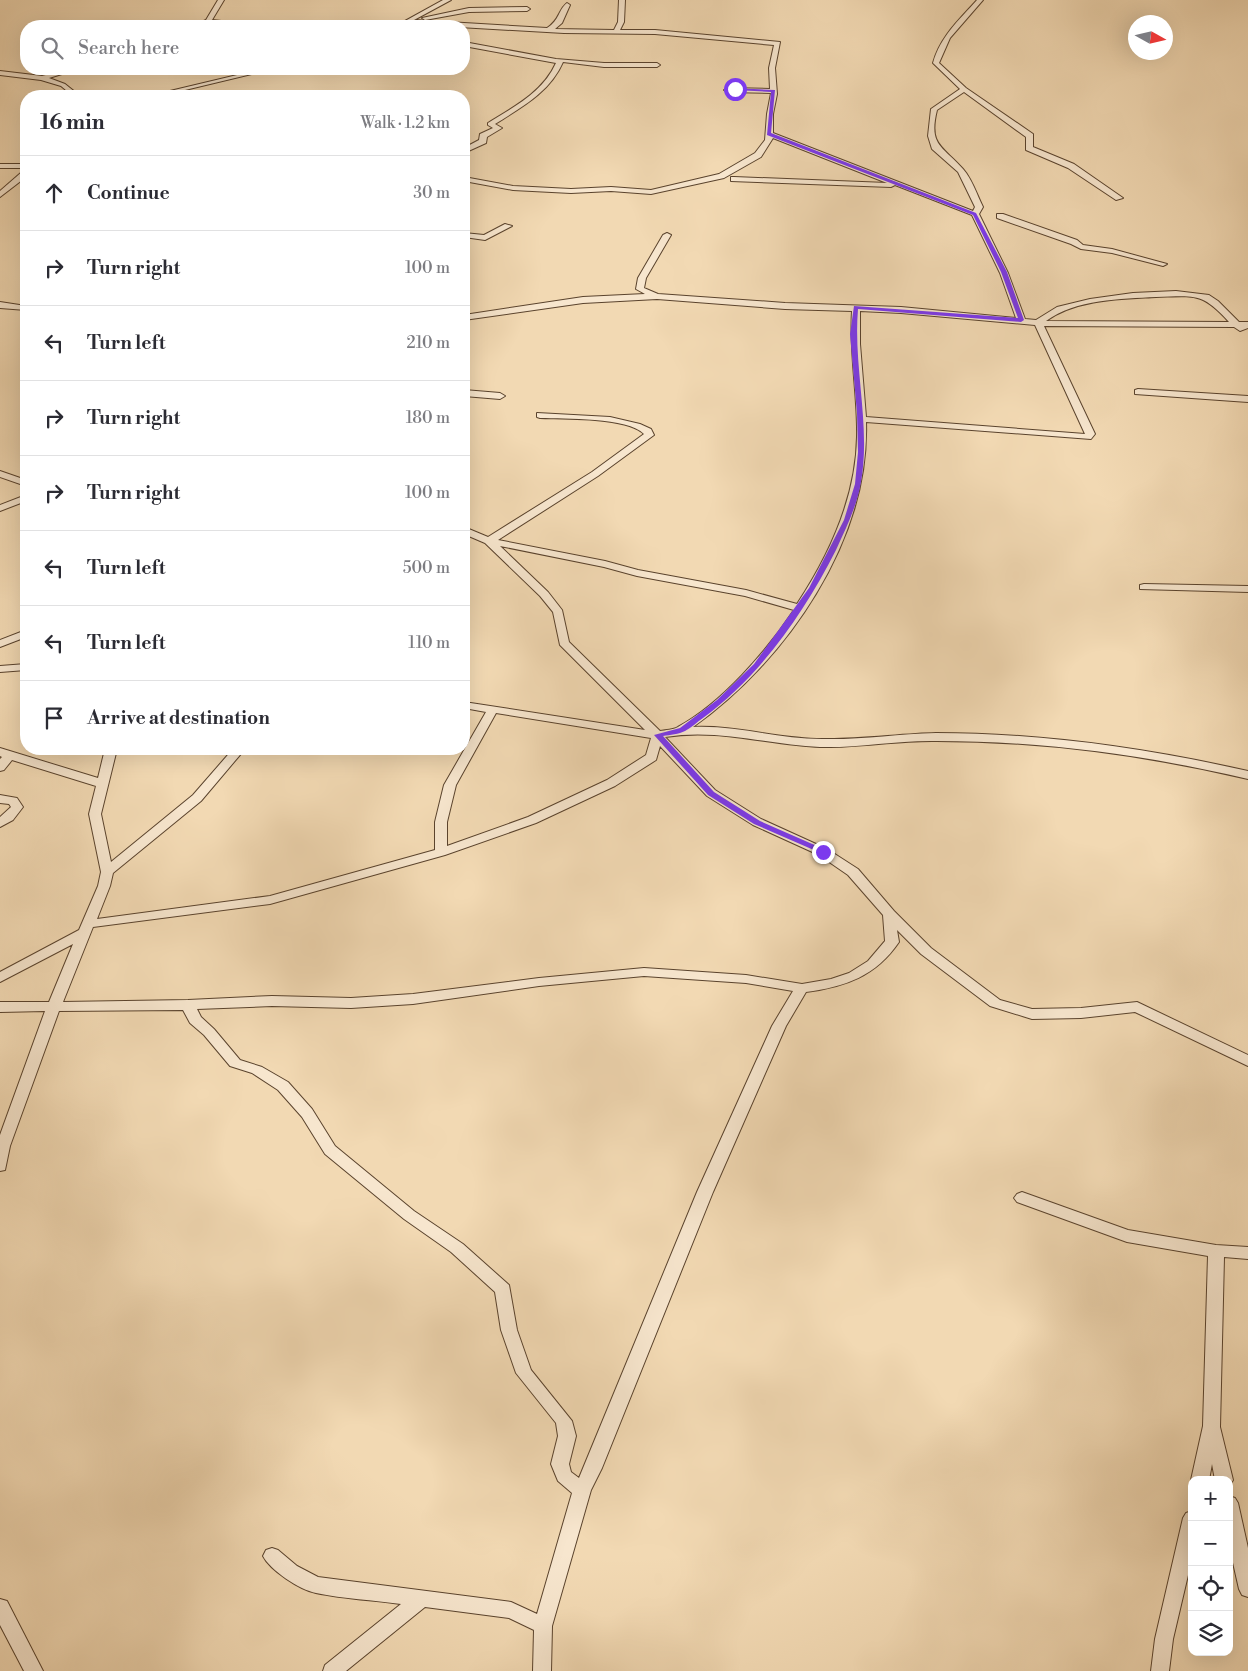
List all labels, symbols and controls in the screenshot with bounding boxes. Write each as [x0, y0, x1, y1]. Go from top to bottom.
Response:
north arrow [1128, 15, 1173, 60]
search box [20, 20, 470, 75]
icon: search [38, 34, 66, 62]
text: Search here [78, 36, 179, 60]
route start [724, 78, 747, 101]
text: 16 min [40, 110, 105, 136]
text: Walk · 1.2 km [361, 113, 450, 133]
icon: ahead [40, 179, 68, 207]
text: Continue [87, 181, 170, 205]
text: 30 m [413, 183, 450, 203]
icon: right [40, 254, 68, 282]
text: Turn right [87, 256, 180, 280]
text: 100 m [405, 258, 450, 278]
icon: left [40, 329, 68, 357]
text: Turn left [87, 331, 166, 355]
text: 210 m [406, 333, 450, 353]
icon: right [40, 404, 68, 432]
text: Turn right [87, 406, 180, 430]
text: 180 m [406, 408, 450, 428]
icon: right [40, 479, 68, 507]
text: Turn right [87, 481, 180, 505]
text: 100 m [405, 483, 450, 503]
icon: left [40, 554, 68, 582]
text: Turn left [87, 556, 166, 580]
text: 500 m [403, 558, 450, 578]
icon: left [40, 629, 68, 657]
text: Turn left [87, 631, 166, 655]
text: 110 m [408, 633, 450, 653]
icon: arrive [40, 704, 68, 732]
text: Arrive at destination [87, 706, 270, 730]
route end [812, 841, 835, 864]
map controls [1188, 1476, 1233, 1656]
button: + [1188, 1476, 1233, 1521]
button: − [1188, 1521, 1233, 1566]
button: locate [1188, 1566, 1233, 1611]
button: layers [1188, 1611, 1233, 1656]

